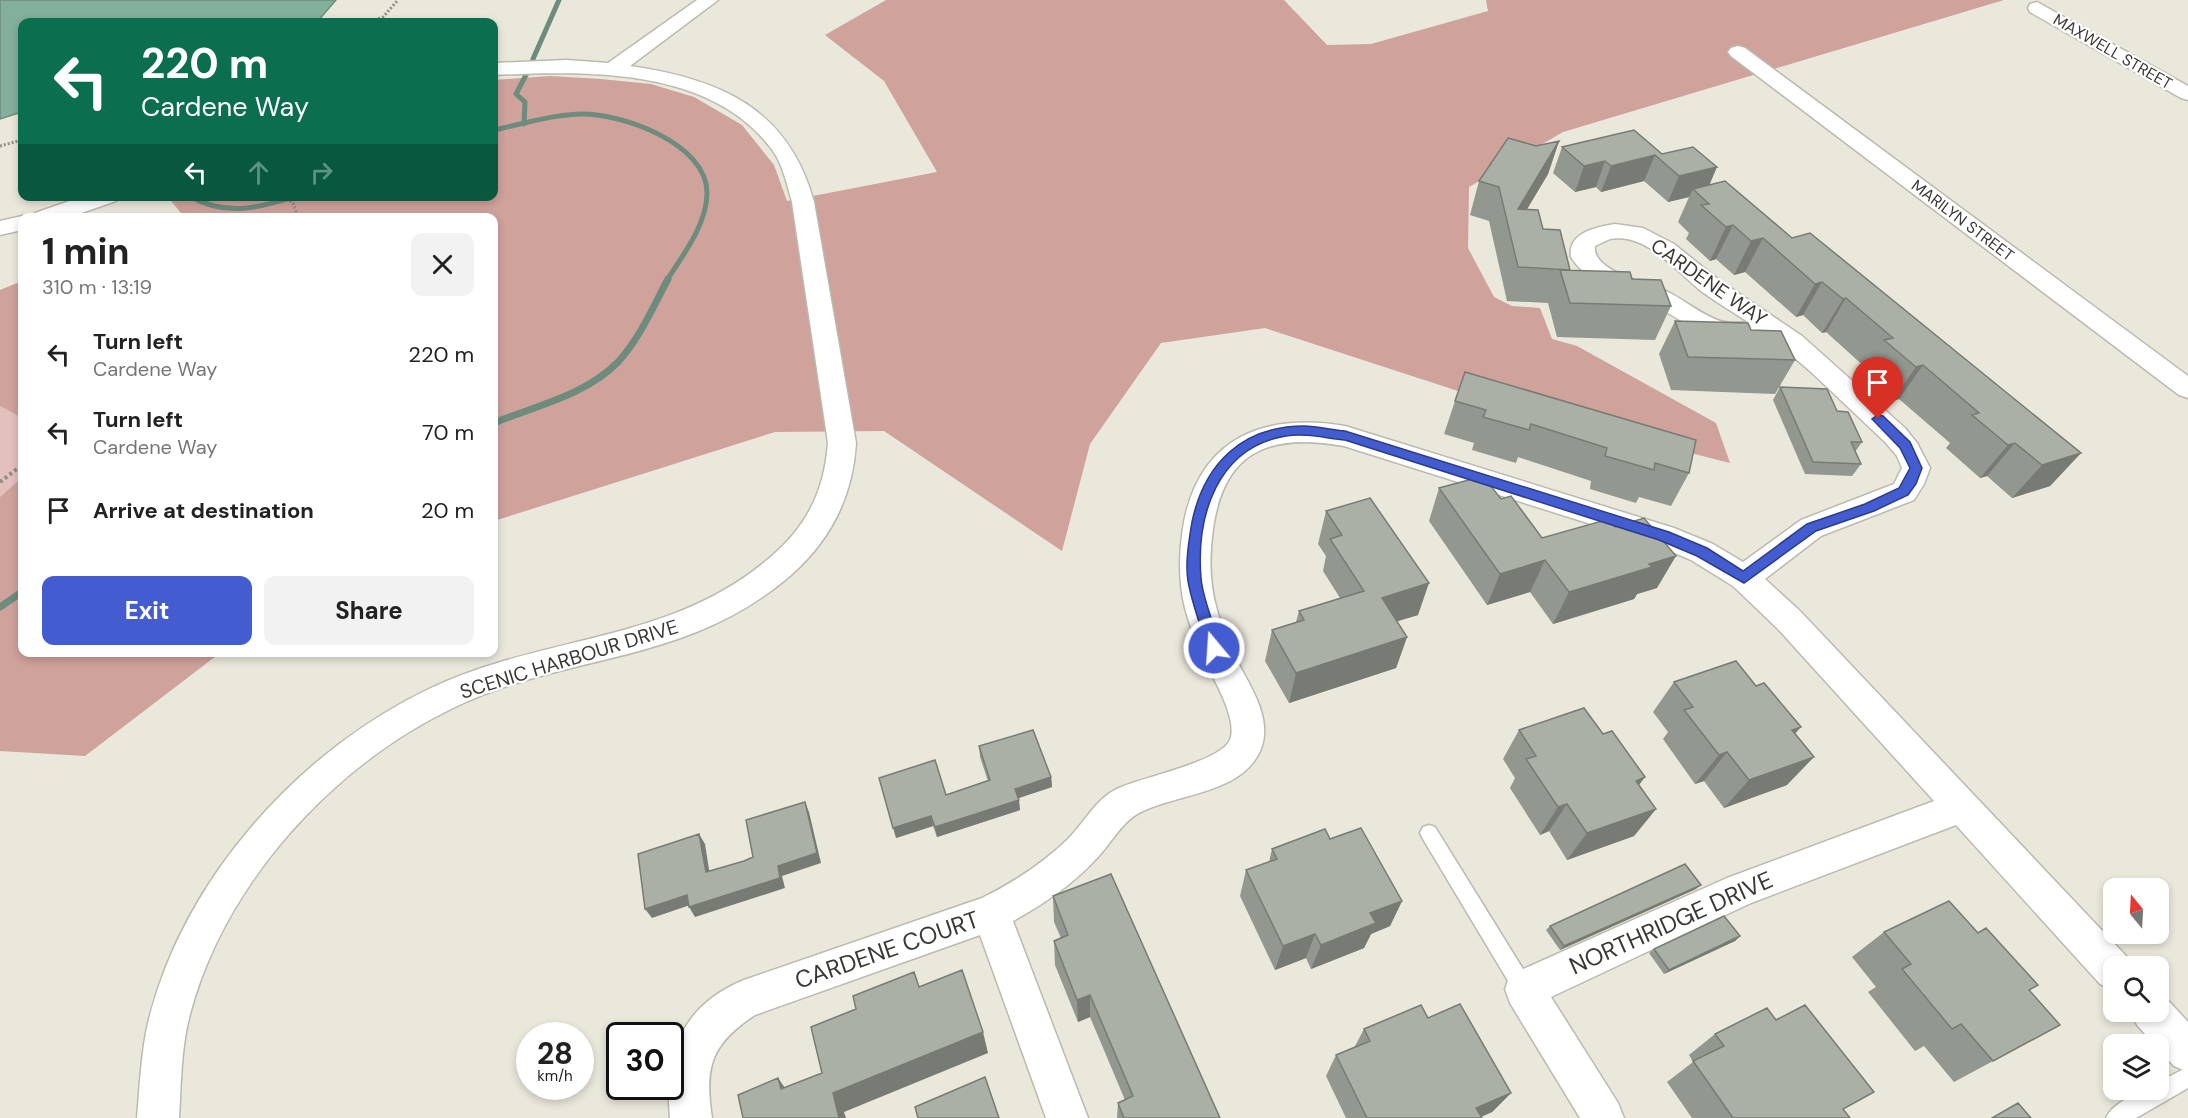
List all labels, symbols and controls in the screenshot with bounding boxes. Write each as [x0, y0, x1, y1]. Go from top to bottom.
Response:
street label: MAXWELL STREET [2050, 9, 2176, 94]
text: 220 m [141, 36, 268, 91]
icon: left [42, 42, 120, 120]
text: Cardene Way [141, 89, 309, 124]
icon: left [179, 156, 212, 189]
icon: ahead [242, 156, 275, 189]
icon: right [305, 156, 338, 189]
street label: MARILYN STREET [1907, 175, 2018, 266]
text: 1 min [42, 228, 130, 275]
street label: CARDENE WAY [1646, 232, 1772, 332]
button: close [411, 233, 474, 296]
text: 310 m · 13:19 [42, 274, 152, 300]
text: Turn left [93, 327, 183, 356]
icon: left [42, 338, 75, 371]
text: 220 m [408, 340, 474, 369]
text: Cardene Way [93, 356, 217, 382]
pin [1852, 357, 1903, 419]
icon: arrive [1861, 366, 1894, 399]
text: Turn left [93, 405, 183, 434]
icon: left [42, 416, 75, 449]
text: 70 m [422, 418, 474, 447]
text: Cardene Way [93, 434, 217, 460]
icon: arrive [42, 494, 75, 527]
text: Arrive at destination [93, 496, 314, 525]
text: 20 m [421, 496, 474, 525]
button: Exit [42, 576, 252, 645]
button: Share [264, 576, 474, 645]
street label: SCENIC HARBOUR DRIVE [457, 613, 681, 705]
position arrow [1182, 616, 1246, 680]
street label: NORTHRIDGE DRIVE [1564, 864, 1777, 981]
north arrow [2103, 878, 2169, 944]
map controls [2103, 878, 2169, 1100]
street label: CARDENE COURT [791, 903, 983, 996]
button: search [2103, 956, 2169, 1022]
speed limit sign: 30 [606, 1022, 684, 1100]
text: 28 [537, 1034, 573, 1073]
button: layers [2103, 1034, 2169, 1100]
text: km/h [537, 1066, 573, 1086]

